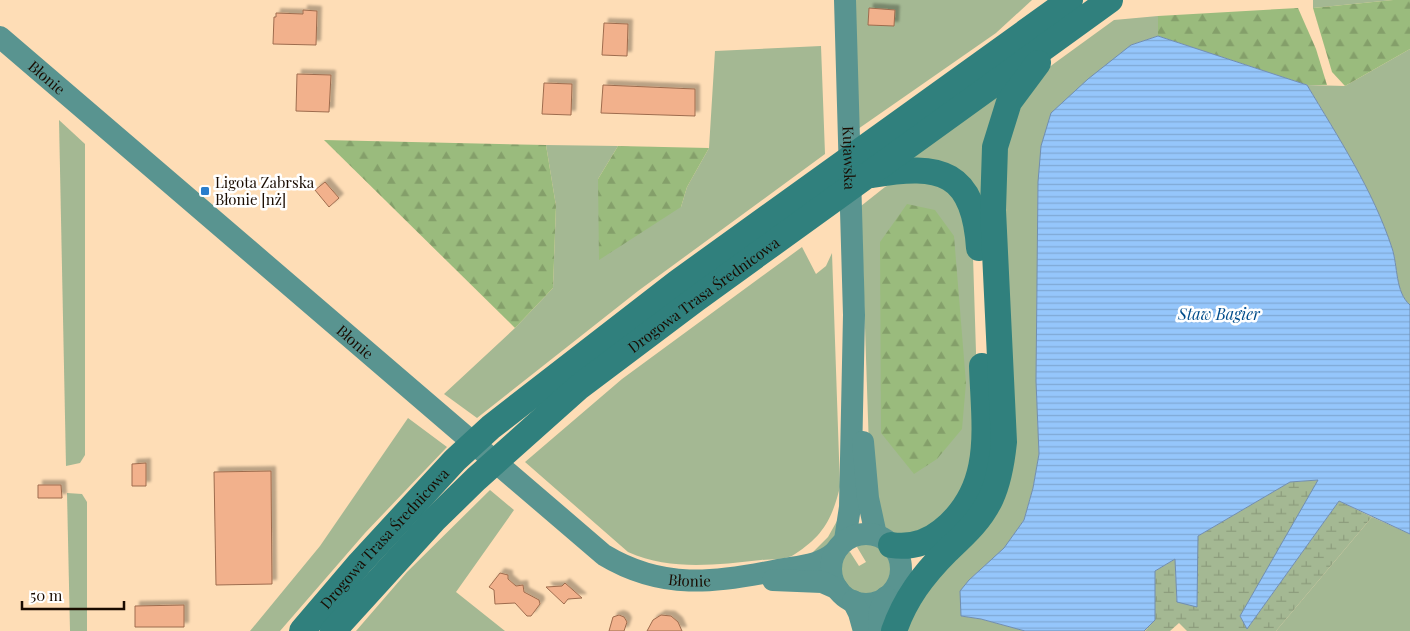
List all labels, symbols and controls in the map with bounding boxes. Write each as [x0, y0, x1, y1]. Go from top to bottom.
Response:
street label: Błonie [24, 56, 70, 99]
street label: Kujawska [839, 126, 860, 191]
place label: Ligota Zabrska Błonie [nż] [215, 172, 315, 209]
marker: Ligota Zabrska Błonie [nż] [199, 185, 211, 197]
street label: Drogowa Trasa Średnicowa [624, 232, 784, 357]
water label: Staw Bagier [1177, 303, 1261, 324]
street label: Błonie [333, 320, 378, 363]
street label: Drogowa Trasa Średnicowa [315, 463, 453, 613]
street label: Błonie [667, 569, 711, 591]
scale bar [22, 578, 125, 610]
text: 50 m [30, 585, 63, 605]

